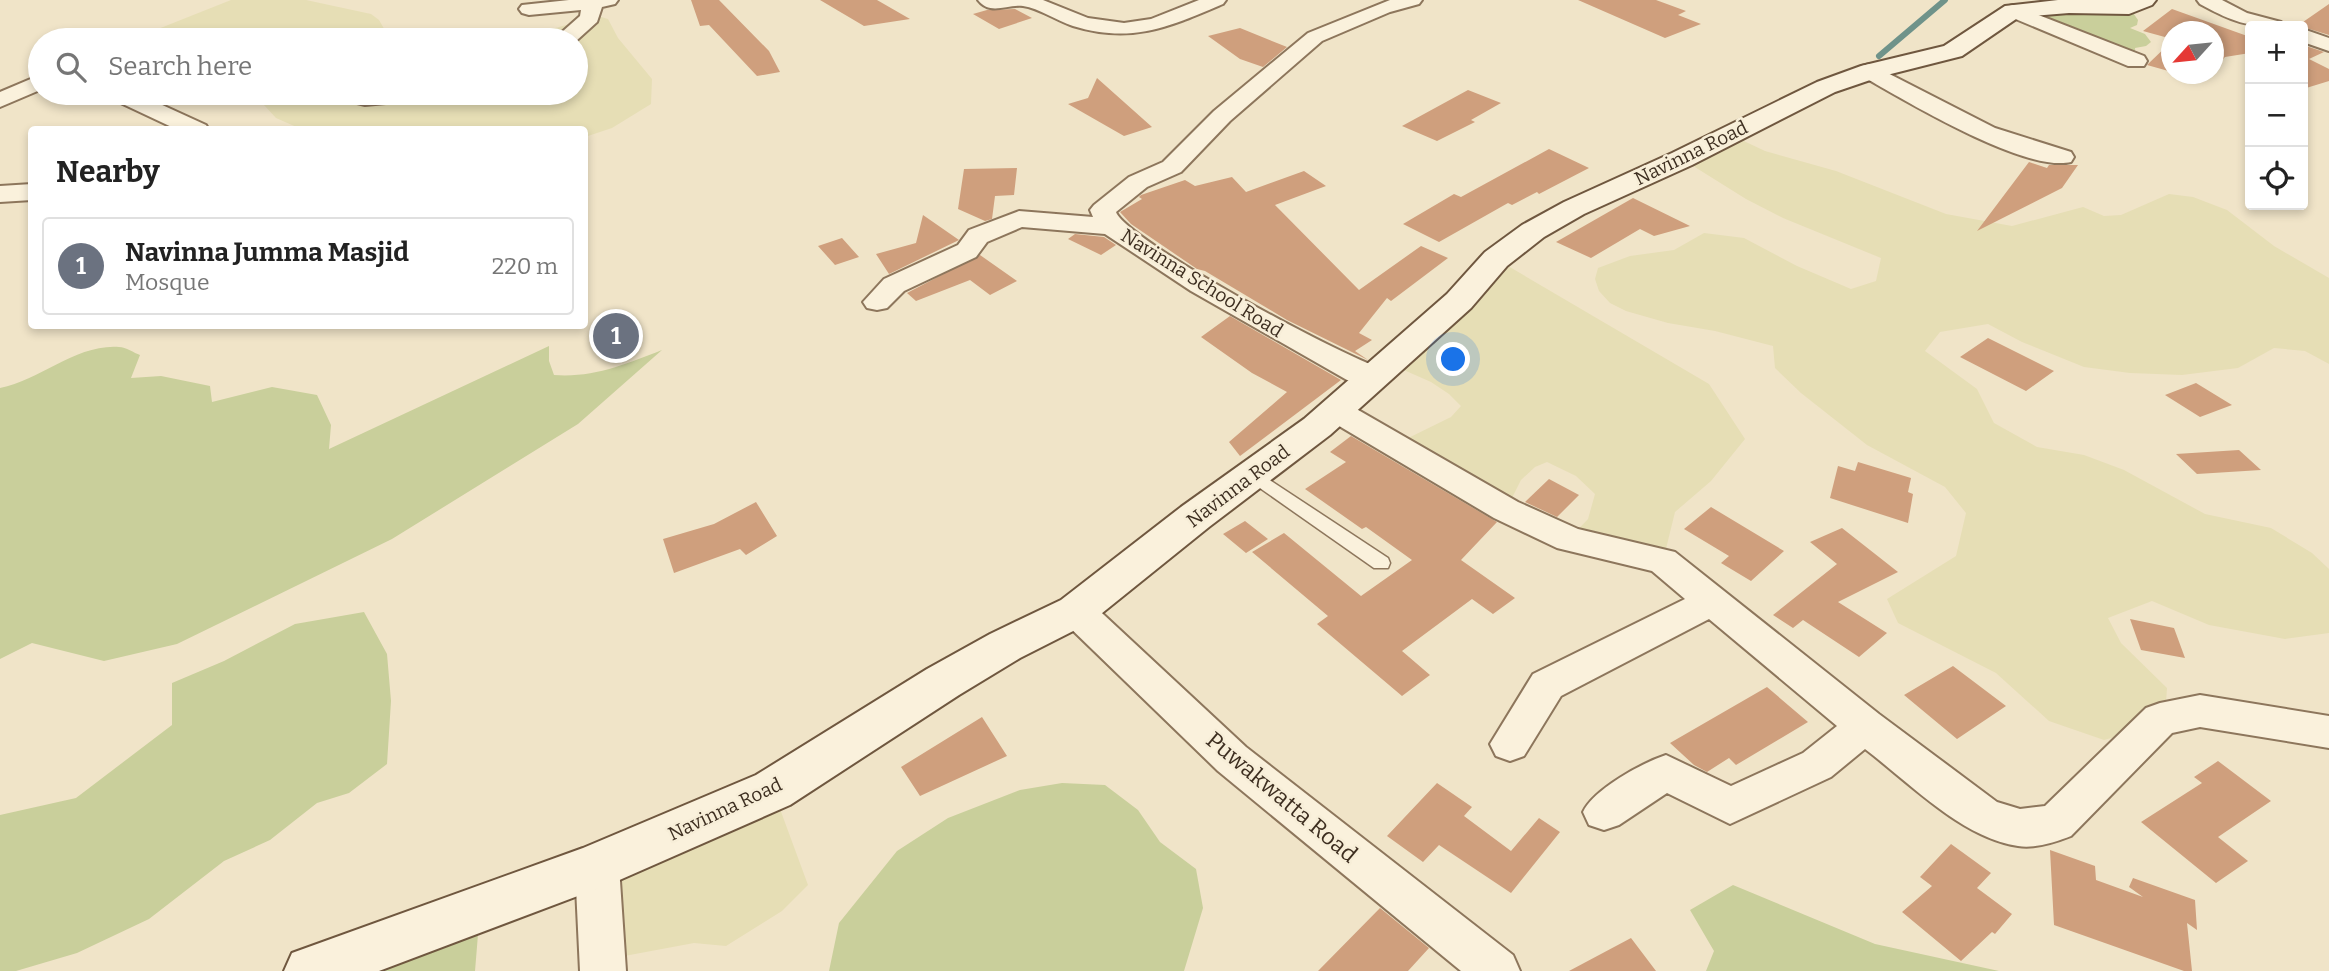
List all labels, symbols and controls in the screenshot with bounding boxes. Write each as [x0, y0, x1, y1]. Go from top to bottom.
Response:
north arrow [2161, 21, 2224, 84]
map controls [2245, 21, 2308, 210]
button: + [2245, 21, 2308, 84]
search box [28, 28, 588, 105]
icon: search [52, 48, 90, 86]
text: Search here [108, 51, 252, 82]
button: − [2245, 84, 2308, 147]
street label: Navinna Road [1631, 116, 1751, 190]
button: locate [2245, 147, 2308, 210]
text: Nearby [56, 154, 160, 190]
street label: Navinna School Road [1117, 224, 1287, 342]
text: Navinna Jumma Masjid [125, 237, 409, 268]
text: 1 [76, 252, 86, 280]
text: 220 m [492, 252, 558, 280]
text: Mosque [125, 268, 209, 296]
pin: 1 [593, 310, 639, 362]
your location [1436, 342, 1470, 376]
street label: Navinna Road [1182, 440, 1294, 532]
street label: Puwakwatta Road [1201, 726, 1364, 869]
street label: Navinna Road [664, 773, 786, 845]

